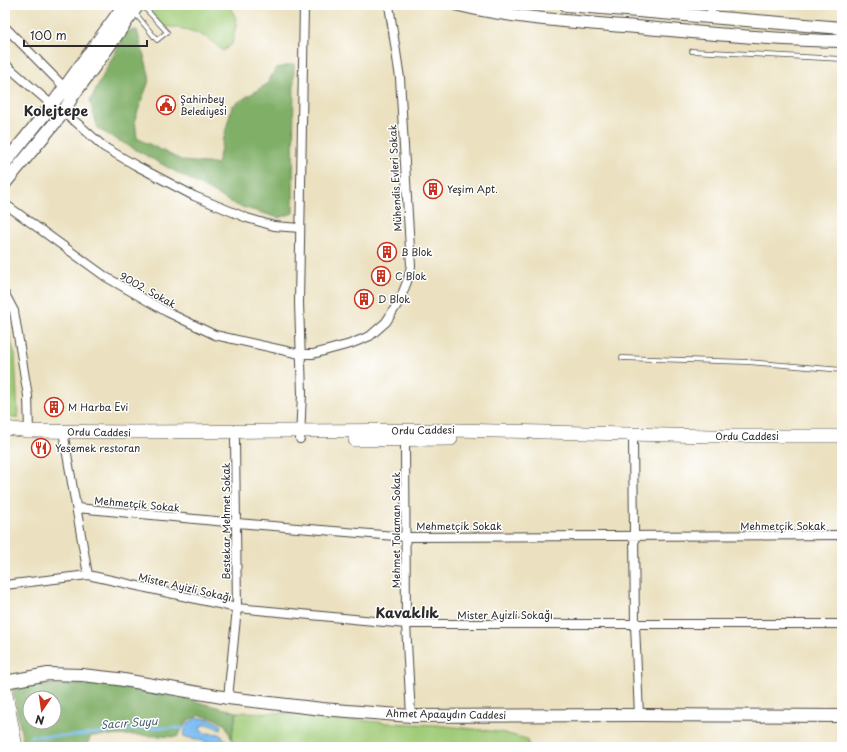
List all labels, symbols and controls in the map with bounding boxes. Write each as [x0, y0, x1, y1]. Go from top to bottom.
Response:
scale bar [24, 22, 147, 48]
text: 100 m [30, 26, 67, 44]
place label: Şahinbey Belediyesi [180, 91, 227, 118]
public building icon: Şahinbey Belediyesi [155, 94, 177, 116]
district label: Kolejtepe [24, 100, 88, 121]
street label: Mühendis Evleri Sokak [384, 124, 405, 232]
building icon: Yeşim Apt. [422, 178, 444, 200]
place label: Yeşim Apt. [447, 181, 498, 196]
building icon: B Blok [376, 241, 398, 263]
place label: B Blok [401, 244, 433, 259]
building icon: C Blok [370, 265, 392, 287]
street label: 9002. Sokak [117, 268, 179, 311]
place label: C Blok [395, 268, 428, 283]
building icon: D Blok [353, 288, 375, 310]
place label: D Blok [378, 291, 411, 306]
building icon: M Harba Evi [43, 396, 65, 418]
place label: M Harba Evi [68, 399, 128, 414]
street label: Ordu Caddesi [391, 421, 455, 438]
street label: Ordu Caddesi [67, 423, 131, 440]
street label: Ordu Caddesi [715, 428, 779, 443]
restaurant icon: Yesemek restoran [30, 437, 52, 459]
place label: Yesemek restoran [55, 440, 140, 455]
street label: Bestekar Mehmet Sokak [218, 462, 233, 580]
street label: Mehmet Tolaman Sokak [388, 472, 403, 588]
street label: Mehmetçik Sokak [94, 492, 181, 515]
street label: Mehmetçik Sokak [416, 518, 502, 533]
street label: Mehmetçik Sokak [740, 518, 826, 533]
street label: Mister Ayizli Sokağı [137, 568, 233, 606]
district label: Kavaklık [375, 602, 439, 623]
street label: Mister Ayizli Sokağı [457, 607, 553, 623]
north arrow [22, 690, 62, 730]
street label: Ahmet Apaaydın Caddesi [386, 705, 506, 723]
text: N [33, 711, 46, 729]
water label: Sacır Suyu [100, 712, 159, 733]

